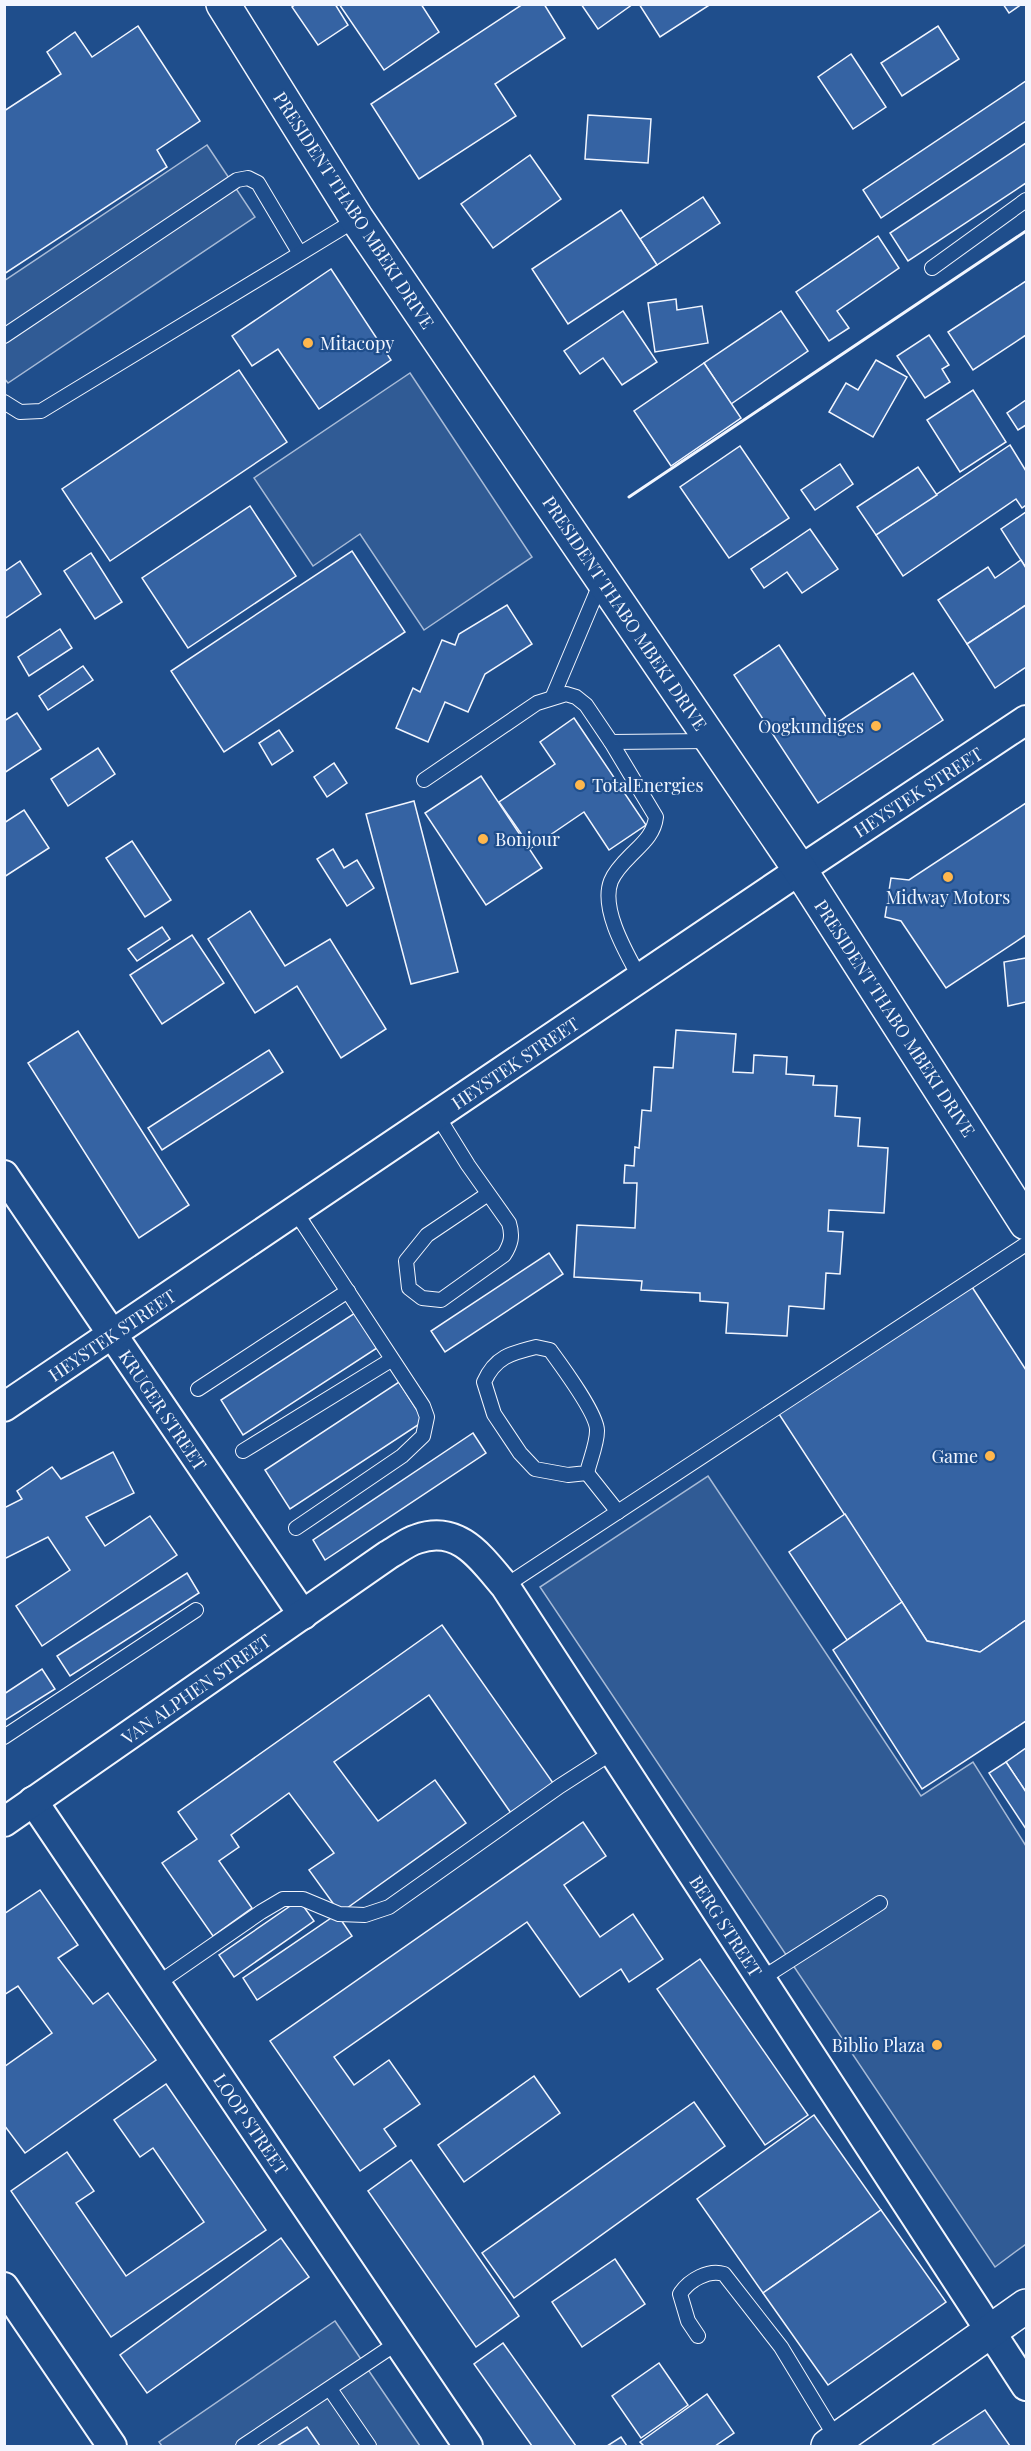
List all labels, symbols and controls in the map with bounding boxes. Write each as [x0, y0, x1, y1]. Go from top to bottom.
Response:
street label: PRESIDENT THABO MBEKI DRIVE [268, 87, 440, 333]
place label: Mitacopy [320, 331, 394, 355]
marker: Mitacopy [301, 336, 315, 350]
street label: PRESIDENT THABO MBEKI DRIVE [537, 491, 713, 735]
place label: Oogkundiges [758, 714, 864, 738]
marker: Oogkundiges [869, 719, 883, 733]
street label: HEYSTEK STREET [849, 741, 987, 843]
place label: TotalEnergies [592, 773, 704, 797]
marker: TotalEnergies [573, 778, 587, 792]
place label: Bonjour [495, 827, 560, 851]
marker: Bonjour [476, 832, 490, 846]
marker: Midway Motors [941, 870, 955, 884]
place label: Midway Motors [886, 885, 1010, 909]
street label: PRESIDENT THABO MBEKI DRIVE [809, 895, 981, 1141]
street label: HEYSTEK STREET [447, 1011, 583, 1115]
street label: HEYSTEK STREET [44, 1283, 180, 1387]
street label: KRUGER STREET [114, 1345, 212, 1475]
place label: Game [931, 1444, 978, 1468]
marker: Game [983, 1449, 997, 1463]
street label: VAN ALPHEN STREET [116, 1628, 275, 1750]
street label: BERG STREET [684, 1871, 768, 1981]
place label: Biblio Plaza [832, 2033, 925, 2057]
marker: Biblio Plaza [930, 2038, 944, 2052]
street label: LOOP STREET [208, 2069, 294, 2179]

